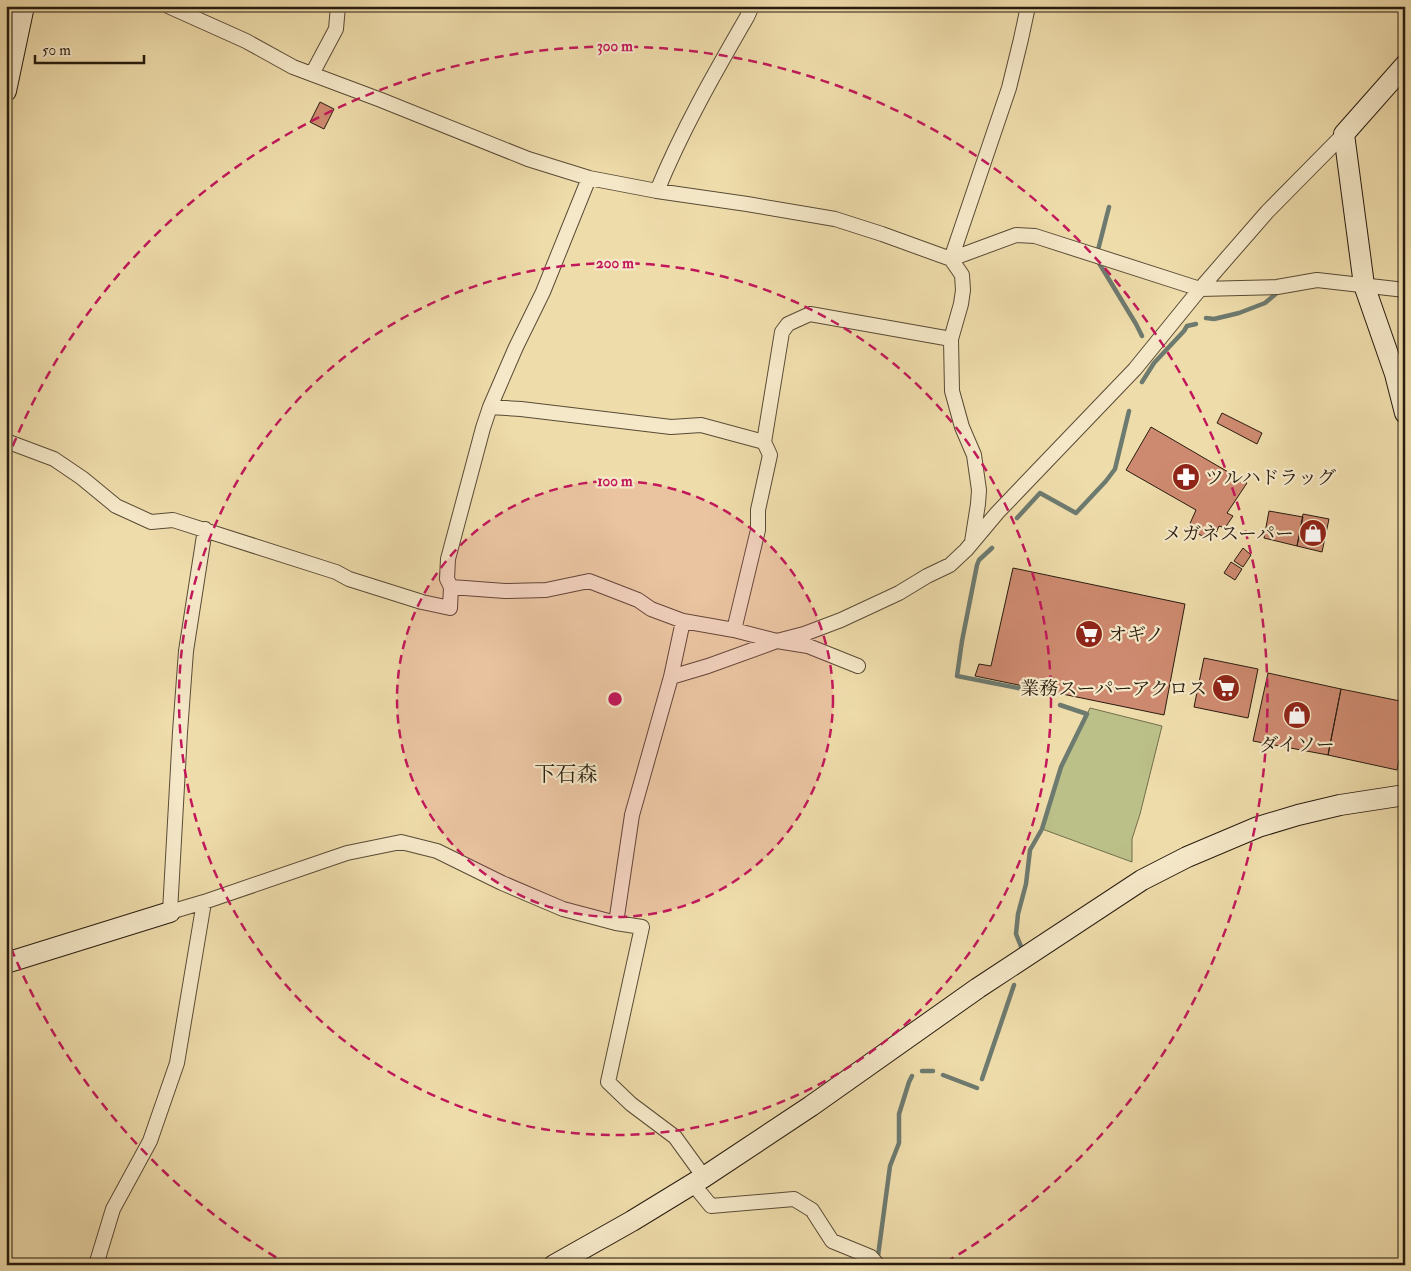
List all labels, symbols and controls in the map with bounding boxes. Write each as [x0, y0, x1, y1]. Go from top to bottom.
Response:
scale bar [35, 32, 144, 64]
text: 300 m [597, 37, 633, 56]
text: 50 m [42, 41, 71, 60]
text: 200 m [596, 254, 634, 273]
pharmacy icon: ツルハドラッグ [1171, 462, 1201, 492]
place label: ツルハドラッグ [1205, 466, 1336, 490]
text: 100 m [597, 472, 633, 491]
shop icon: メガネスーパー [1298, 518, 1328, 548]
place label: メガネスーパー [1163, 522, 1294, 546]
supermarket icon: オギノ [1074, 619, 1104, 649]
place label: オギノ [1108, 623, 1165, 647]
supermarket icon: 業務スーパーアクロス [1211, 673, 1241, 703]
place label: 業務スーパーアクロス [1020, 677, 1207, 701]
centre of rings [606, 690, 624, 708]
shop icon: ダイソー [1282, 700, 1312, 730]
place label: ダイソー [1259, 733, 1335, 757]
district label: 下石森 [535, 761, 598, 788]

